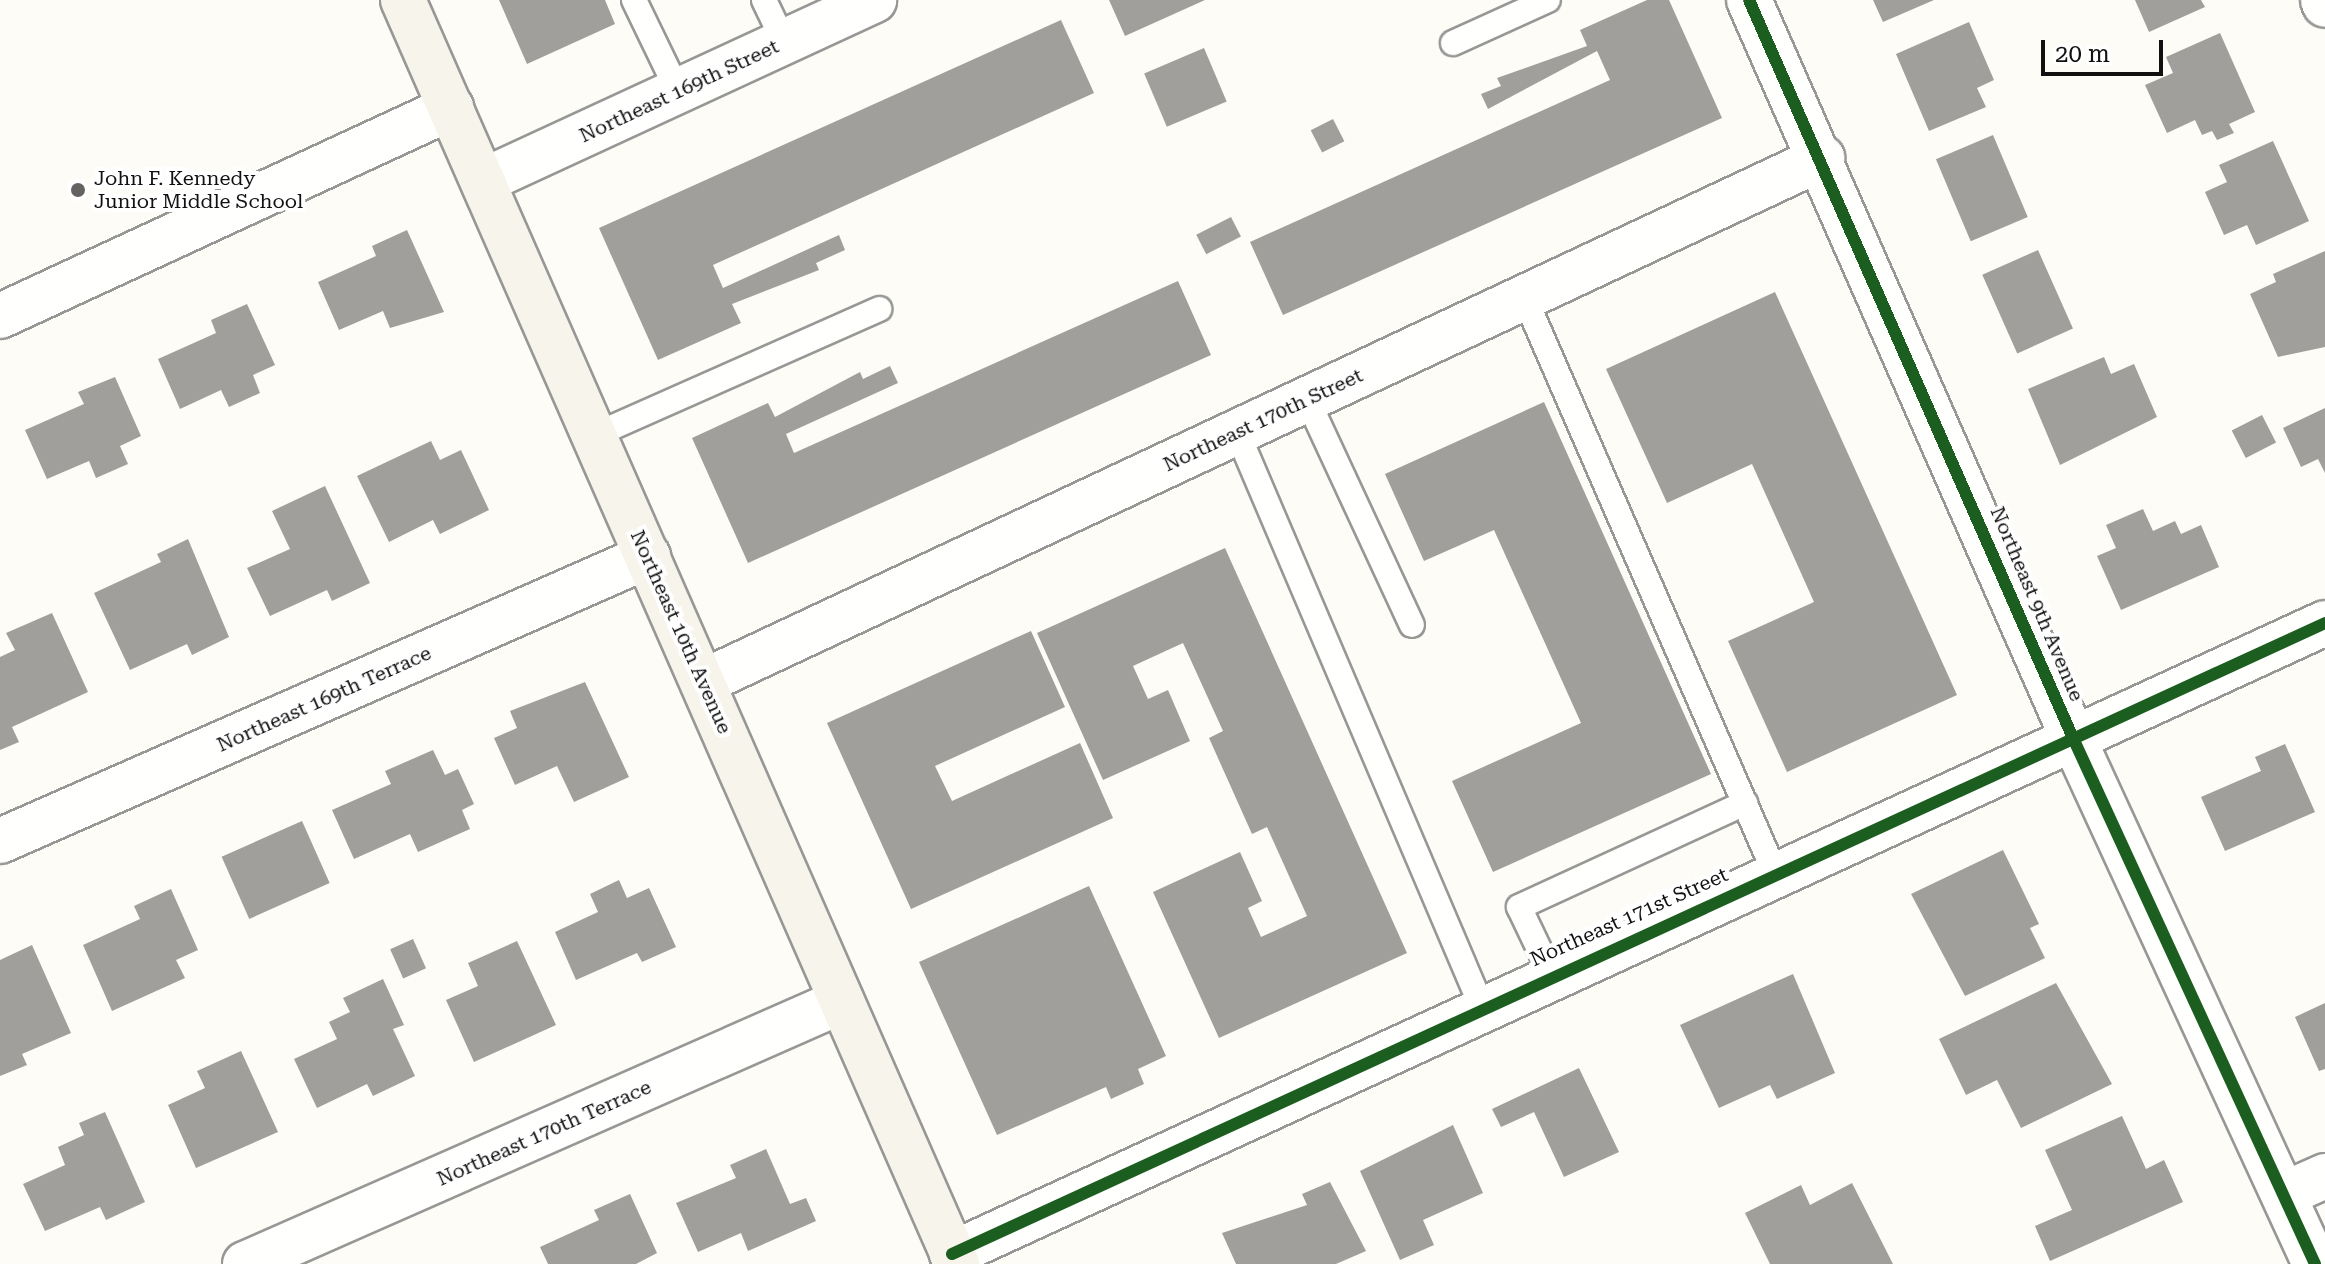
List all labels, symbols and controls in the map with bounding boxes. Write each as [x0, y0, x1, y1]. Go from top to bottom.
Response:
scale bar [2045, 24, 2167, 74]
street label: Northeast 169th Street [576, 34, 782, 148]
text: 20 m [2055, 40, 2110, 68]
place label: John F. Kennedy Junior Middle School [94, 166, 303, 213]
marker: John F. Kennedy Junior Middle School [69, 181, 87, 199]
street label: Northeast 170th Street [1160, 363, 1366, 477]
street label: Northeast 9th Avenue [1985, 503, 2089, 705]
street label: Northeast 10th Avenue [625, 527, 737, 737]
street label: Northeast 169th Terrace [213, 641, 435, 757]
street label: Northeast 171st Street [1527, 863, 1731, 971]
street label: Northeast 170th Terrace [433, 1075, 655, 1191]

